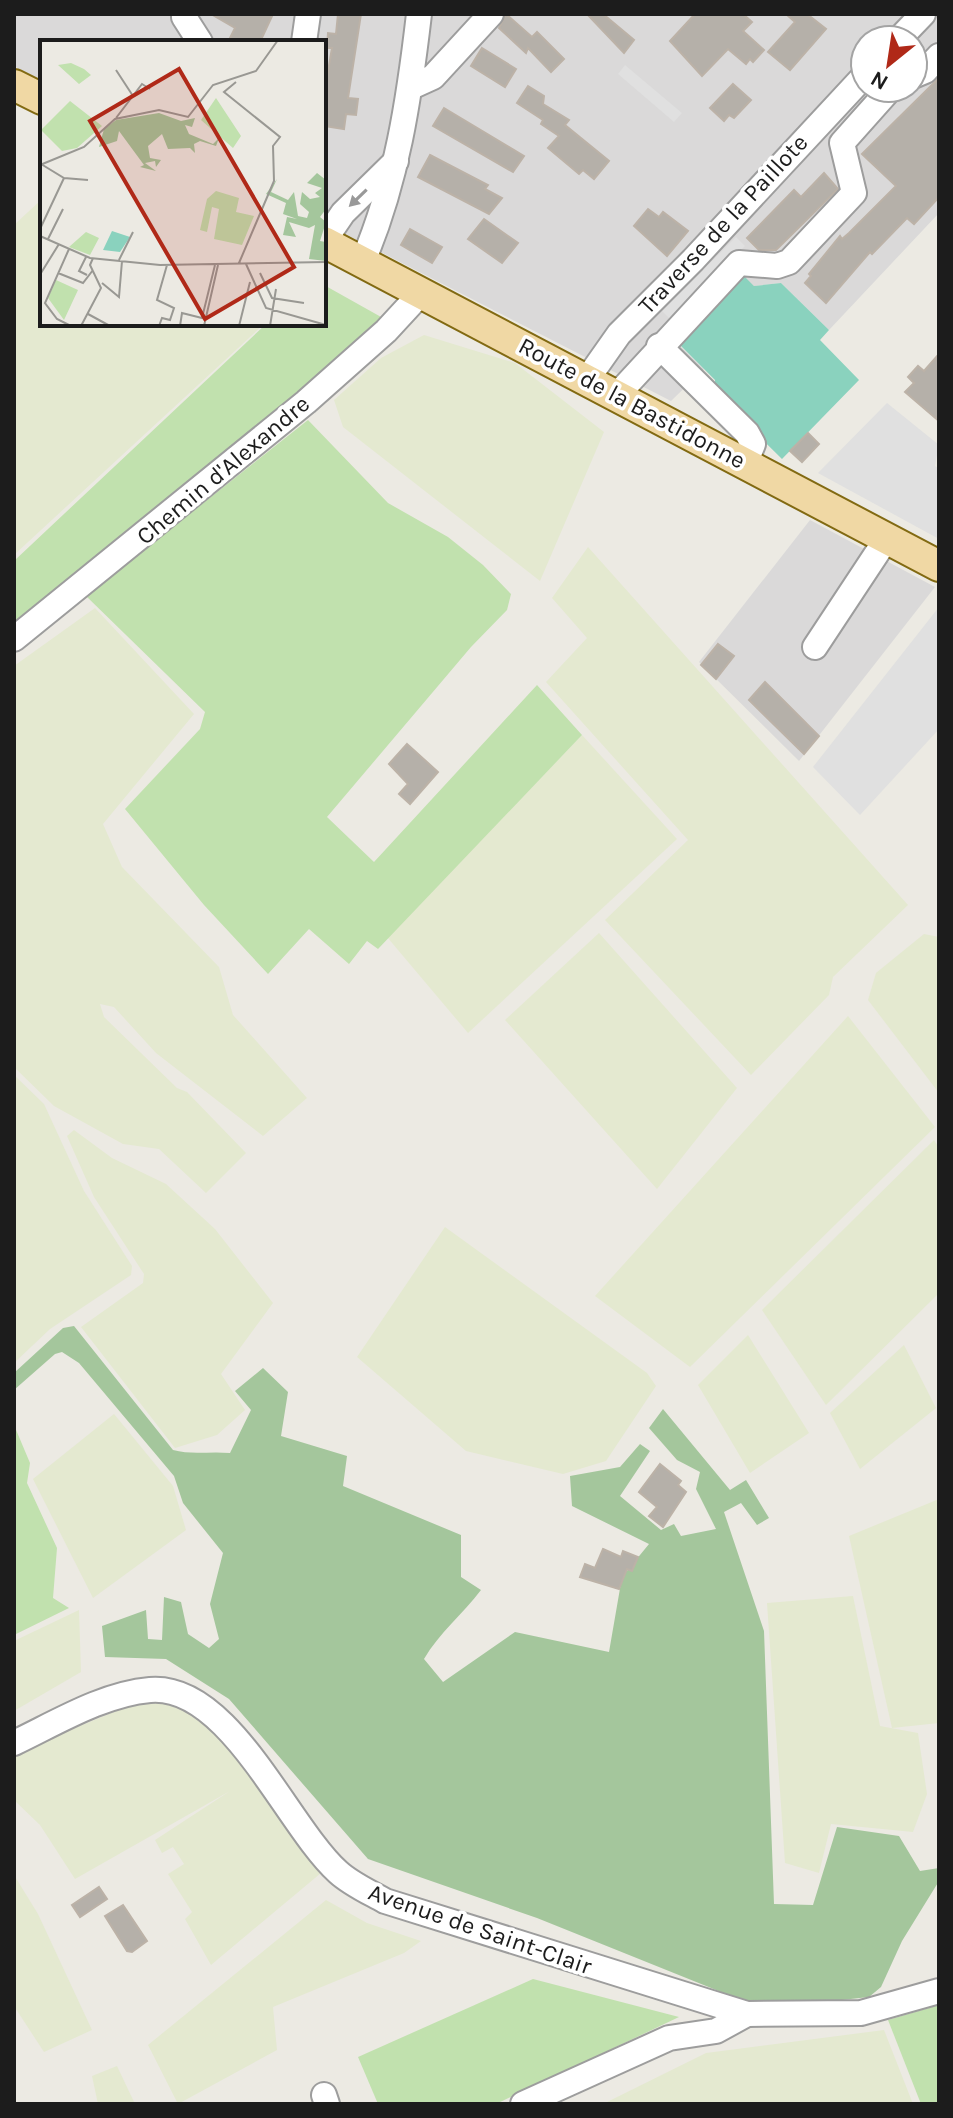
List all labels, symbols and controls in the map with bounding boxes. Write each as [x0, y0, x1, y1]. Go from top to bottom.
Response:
north arrow [849, 24, 929, 104]
inset map [40, 40, 326, 326]
text: N [866, 65, 893, 96]
street label: Traverse de la Paillote [633, 128, 813, 320]
one-way arrow [349, 189, 368, 207]
street label: Route de la Bastidonne [514, 331, 750, 475]
street label: Chemin d'Alexandre [131, 390, 315, 550]
street label: Avenue de Saint-Clair [365, 1878, 596, 1980]

